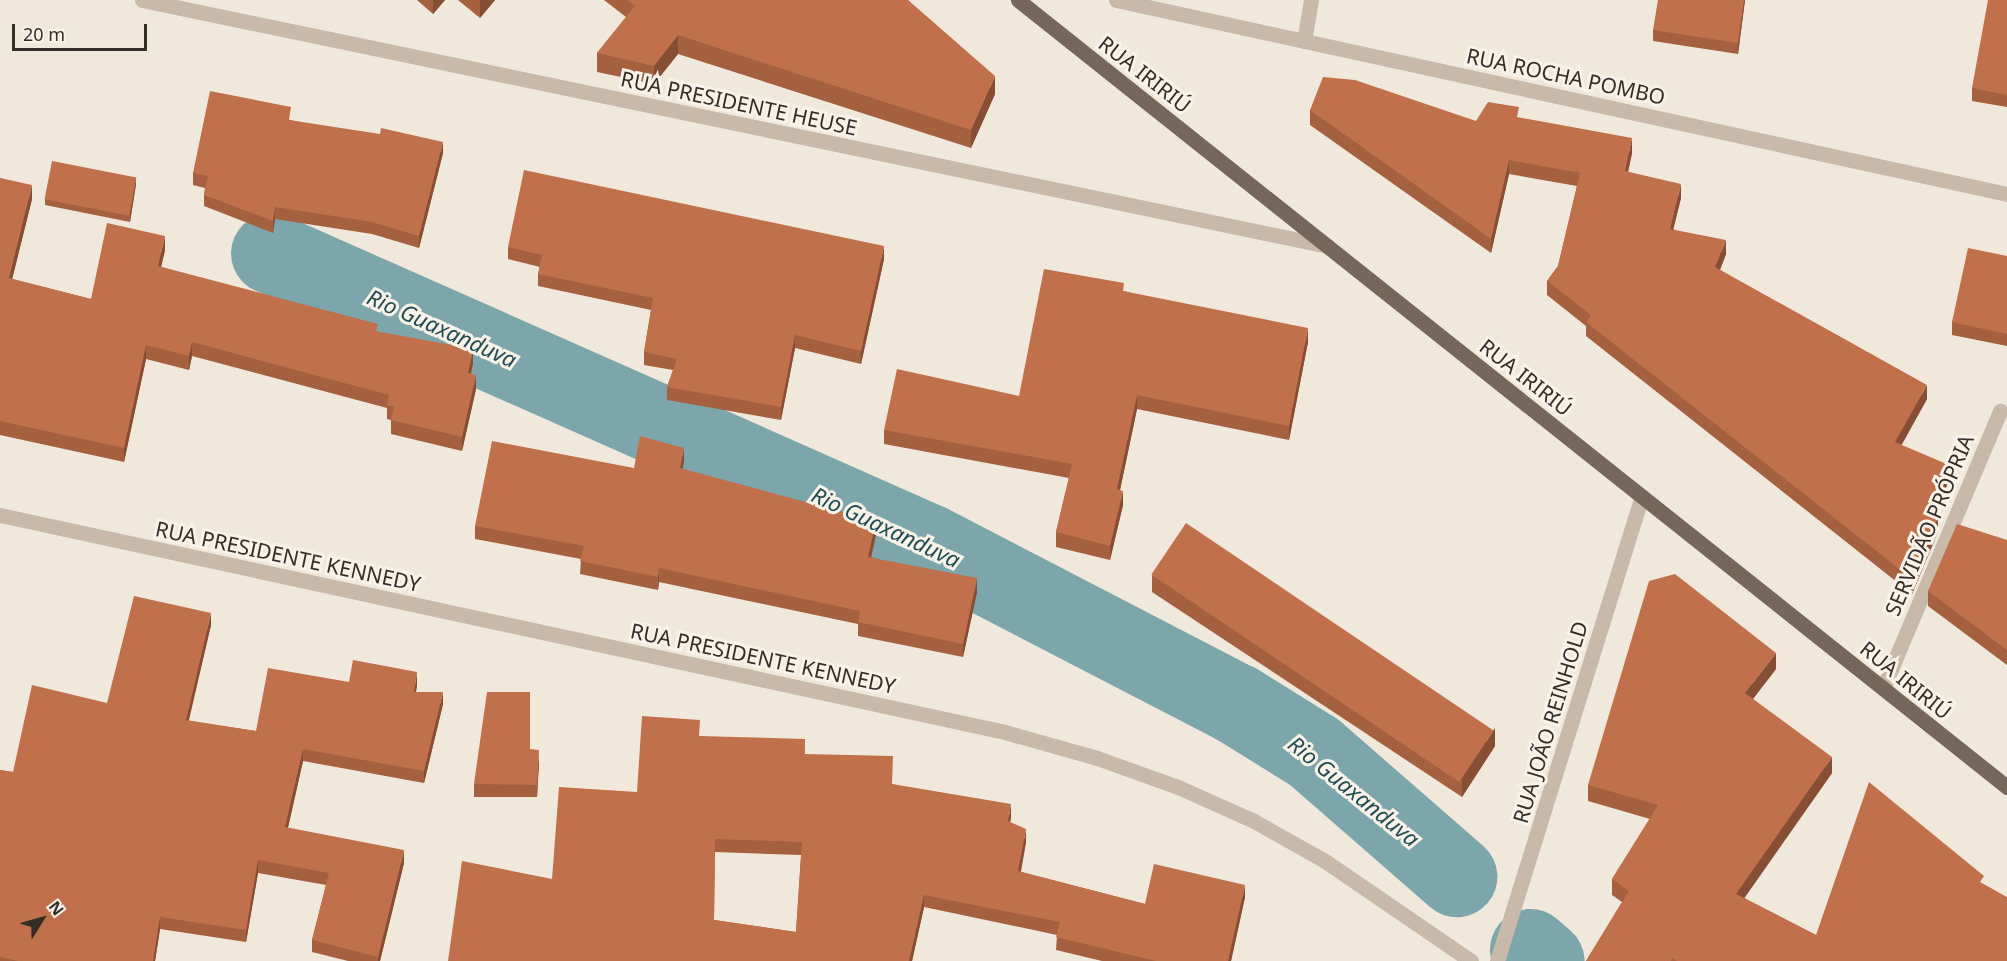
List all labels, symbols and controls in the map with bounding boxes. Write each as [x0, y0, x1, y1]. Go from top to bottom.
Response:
scale bar [15, 12, 150, 50]
text: 20 m [23, 22, 65, 46]
street label: RUA IRIRIÚ [1094, 30, 1196, 118]
street label: RUA ROCHA POMBO [1464, 43, 1668, 109]
street label: RUA PRESIDENTE HEUSE [619, 66, 859, 140]
water label: Rio Guaxanduva [363, 283, 521, 373]
street label: RUA IRIRIÚ [1475, 333, 1577, 421]
street label: SERVIDÃO PRÓPRIA [1879, 431, 1979, 619]
water label: Rio Guaxanduva [808, 481, 964, 573]
street label: RUA PRESIDENTE KENNEDY [153, 516, 423, 596]
street label: RUA PRESIDENTE KENNEDY [628, 618, 898, 698]
street label: RUA JOÃO REINHOLD [1507, 618, 1593, 826]
street label: RUA IRIRIÚ [1855, 636, 1957, 724]
water label: Rio Guaxanduva [1283, 730, 1425, 852]
north arrow [12, 889, 72, 949]
text: N [44, 896, 69, 920]

